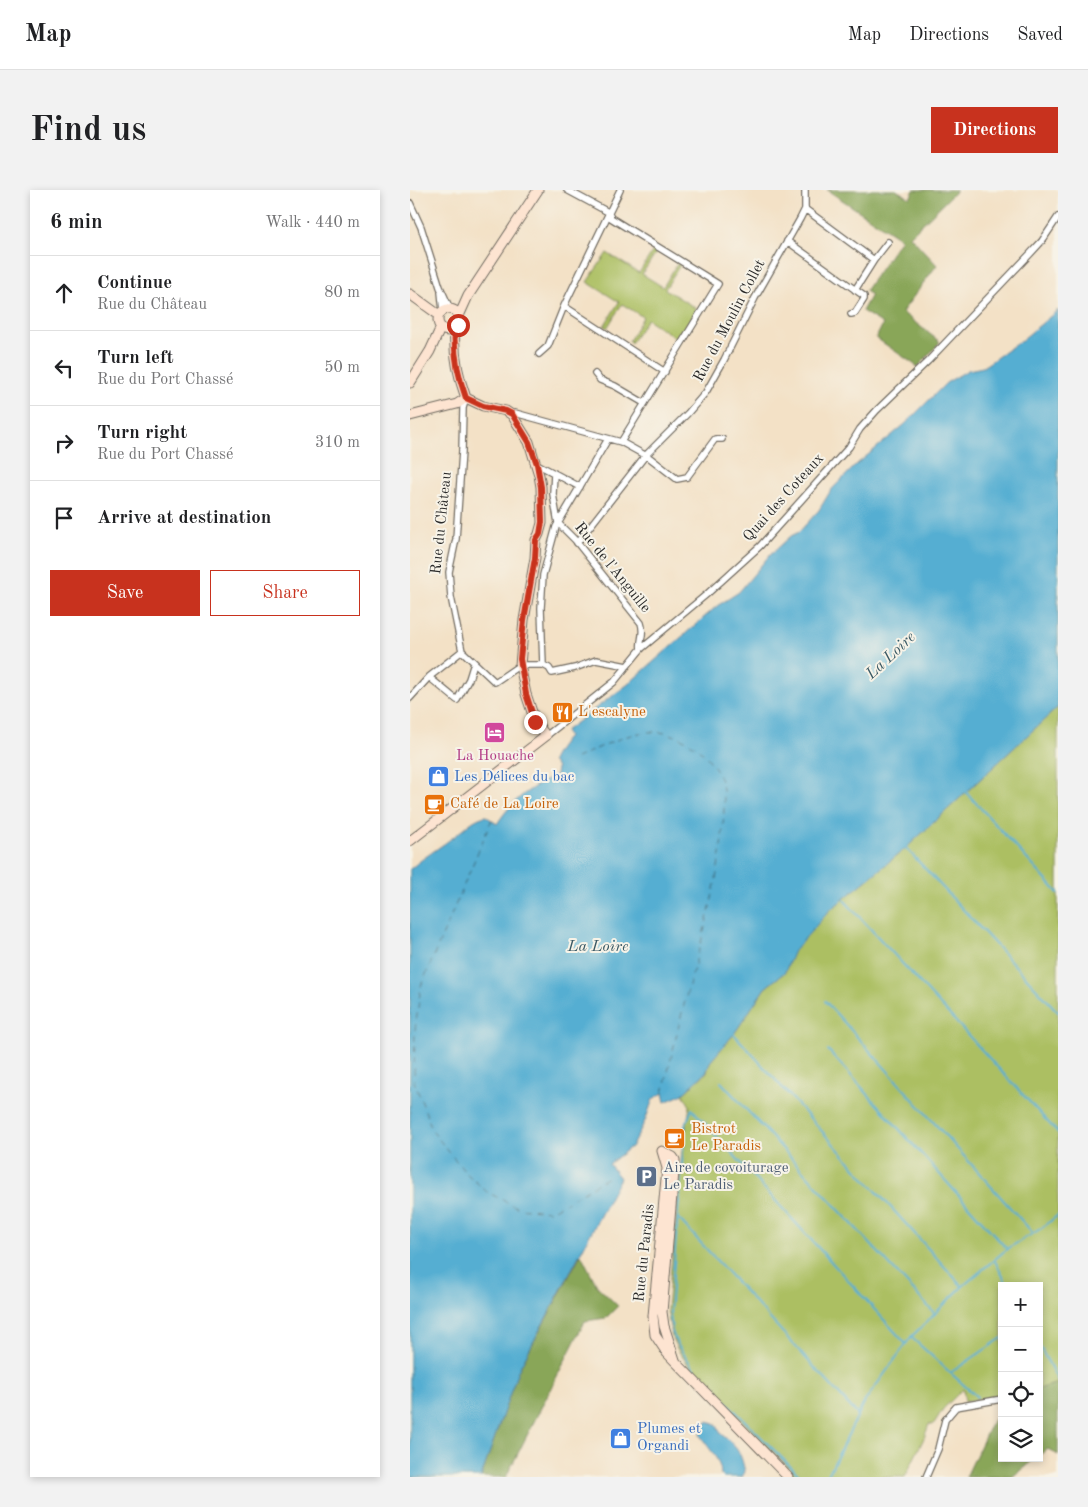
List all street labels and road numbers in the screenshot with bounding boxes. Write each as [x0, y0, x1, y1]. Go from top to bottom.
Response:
street label: Rue du Moulin Collet [691, 257, 769, 385]
street label: Quai des Coteaux [741, 451, 827, 545]
street label: Rue du Château [429, 471, 455, 575]
street label: Rue de l'Anguille [571, 520, 653, 616]
street label: Rue du Paradis [632, 1203, 658, 1303]

